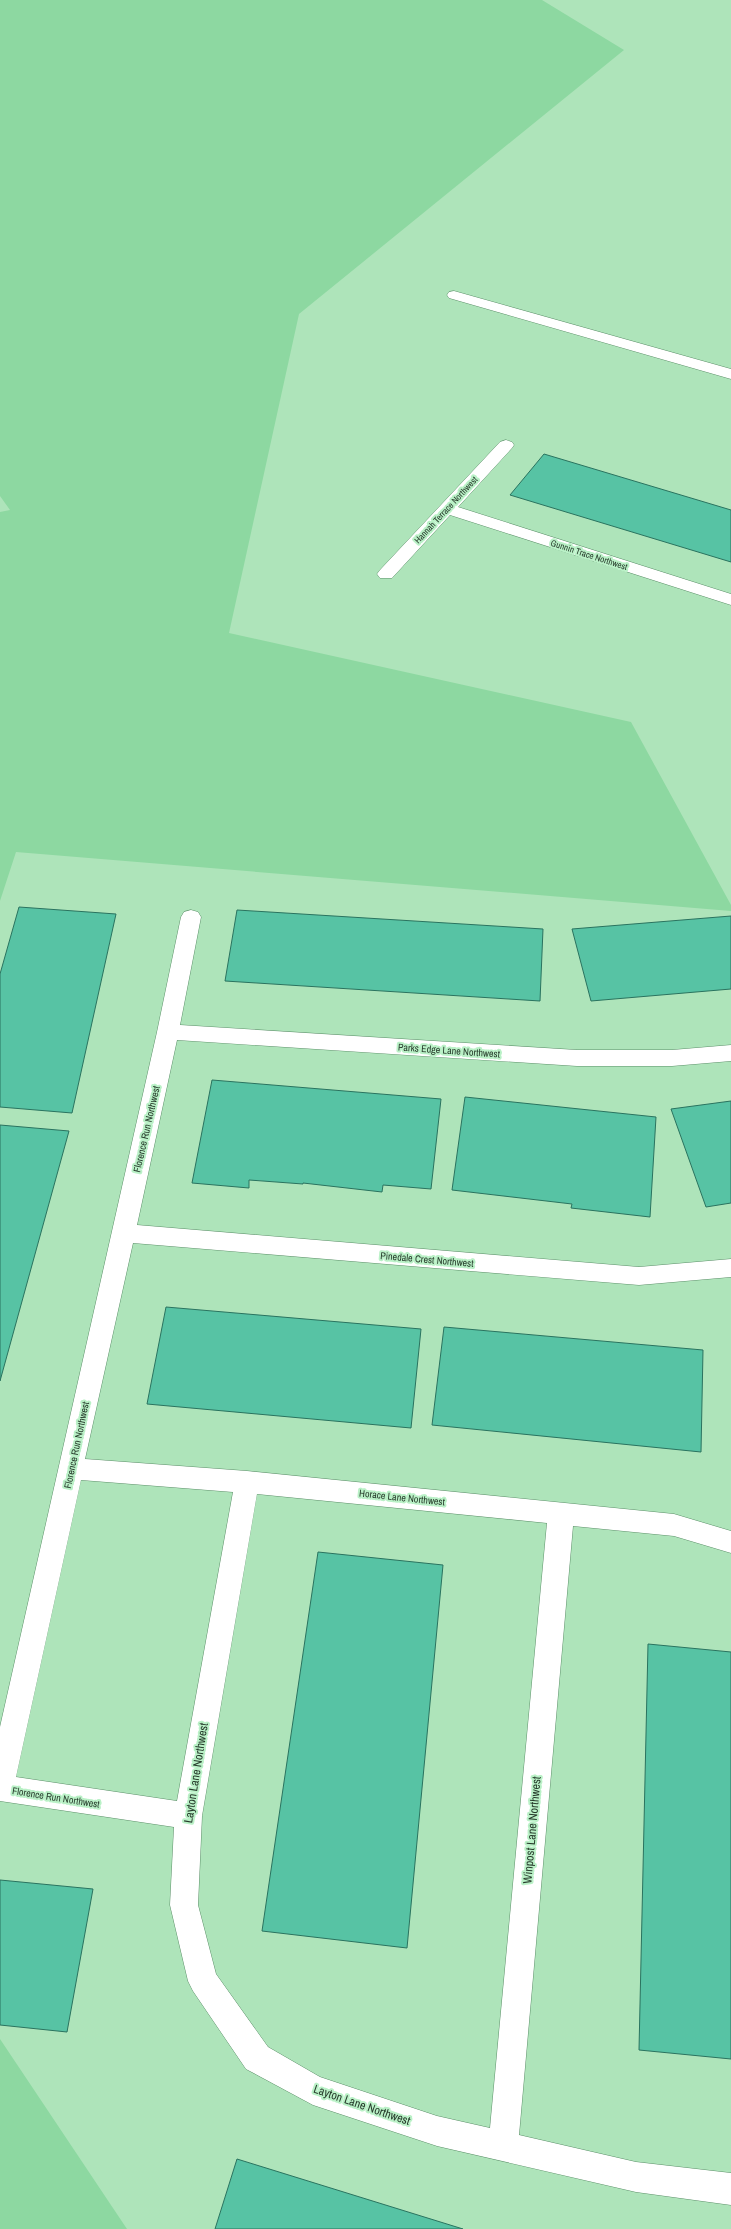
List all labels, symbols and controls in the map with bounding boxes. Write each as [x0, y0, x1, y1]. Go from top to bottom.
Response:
street label: Hannah Terrace Northwest [412, 474, 480, 546]
street label: Gunnin Trace Northwest [549, 537, 629, 573]
street label: Parks Edge Lane Northwest [398, 1040, 501, 1061]
street label: Florence Run Northwest [130, 1084, 163, 1174]
street label: Pinedale Crest Northwest [380, 1249, 475, 1270]
street label: Florence Run Northwest [61, 1400, 92, 1490]
street label: Horace Lane Northwest [358, 1487, 446, 1509]
street label: Layton Lane Northwest [180, 1722, 212, 1824]
street label: Winpost Lane Northwest [519, 1775, 545, 1884]
street label: Florence Run Northwest [11, 1784, 101, 1811]
street label: Layton Lane Northwest [312, 2081, 413, 2129]

